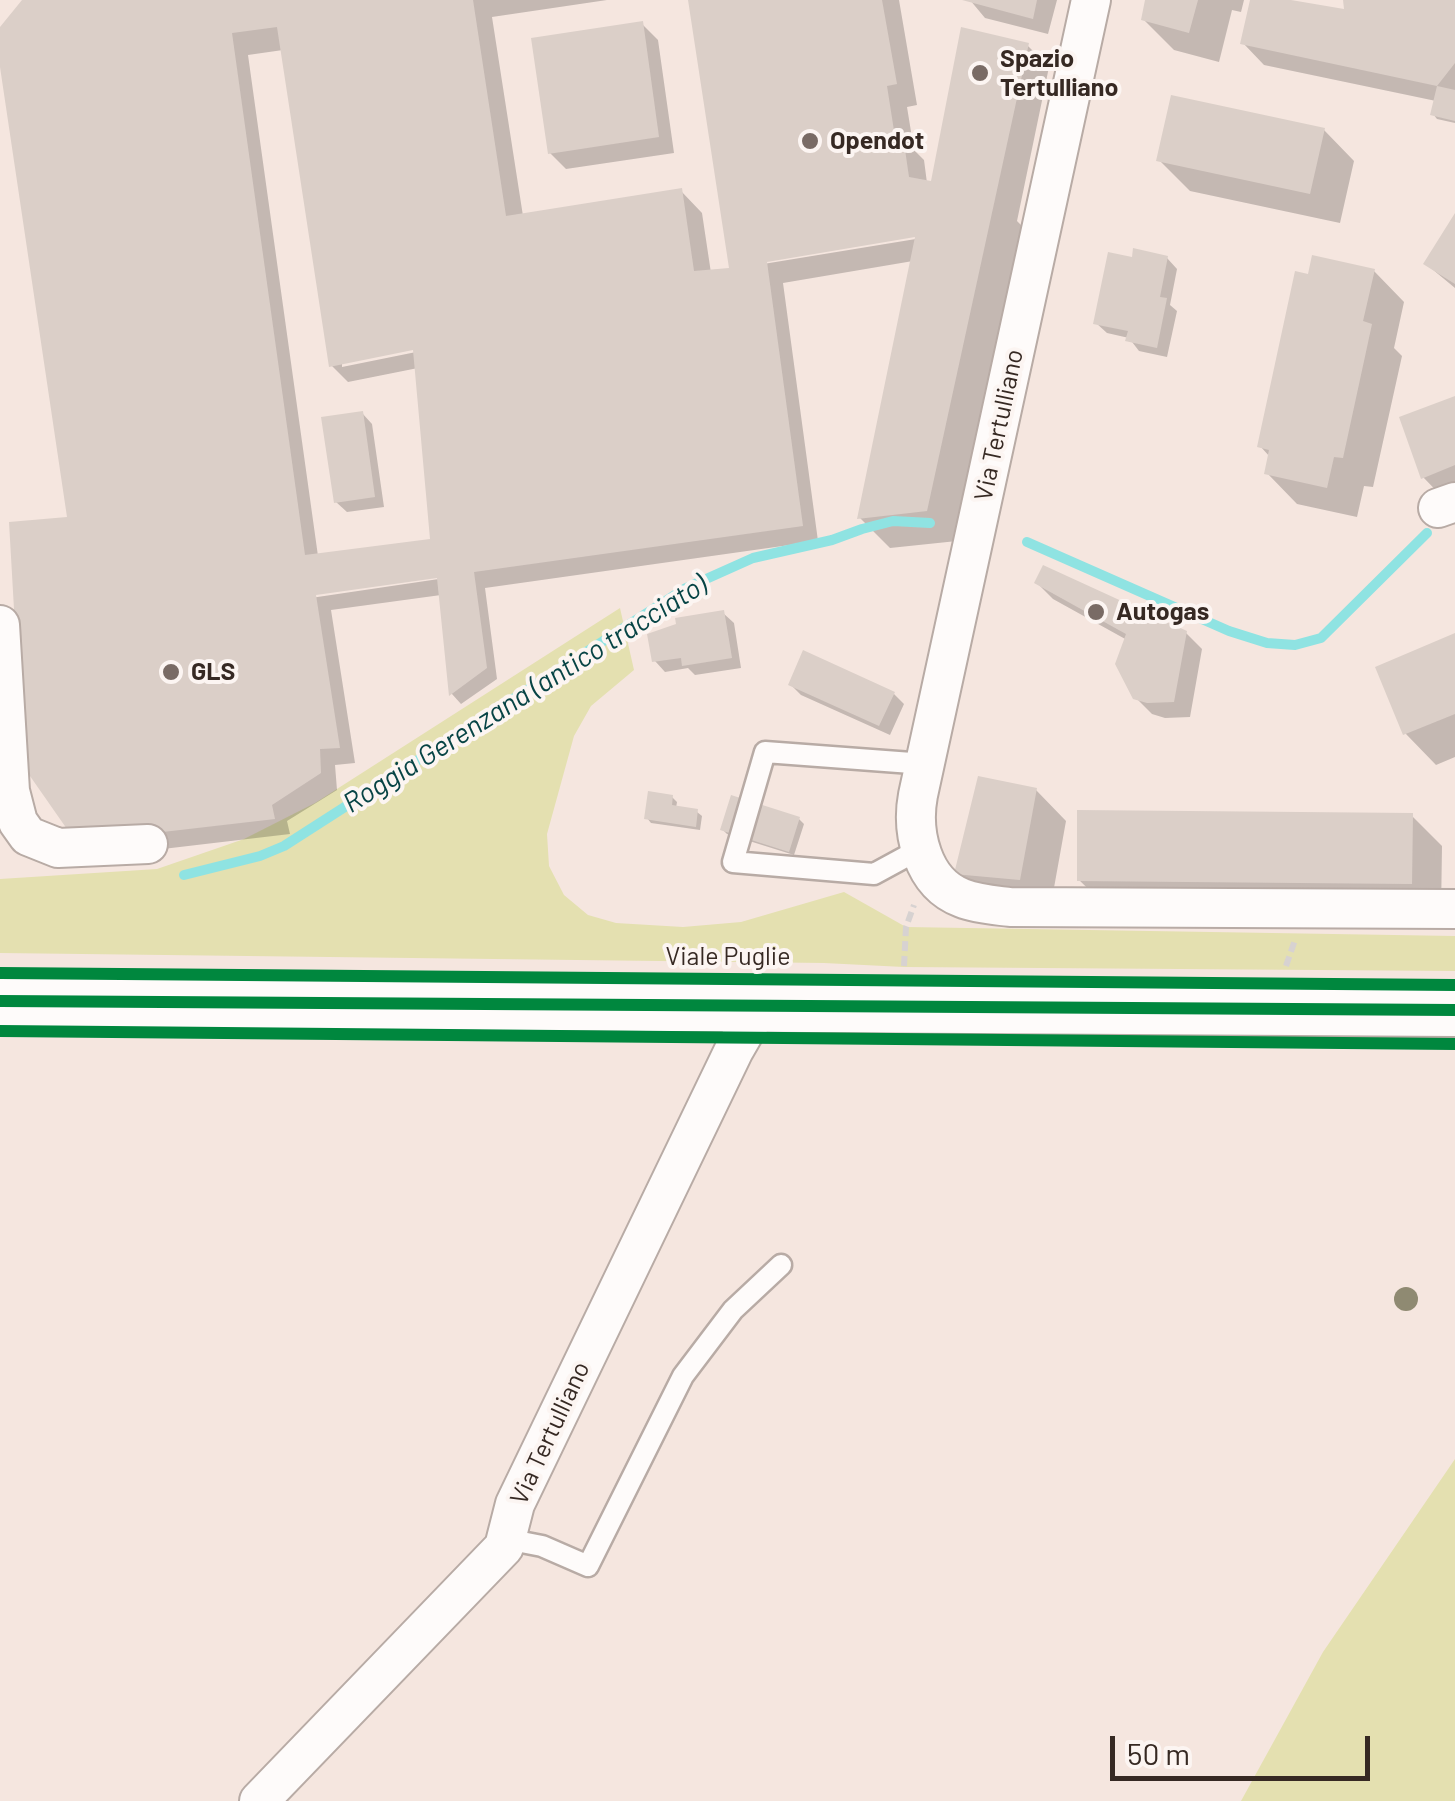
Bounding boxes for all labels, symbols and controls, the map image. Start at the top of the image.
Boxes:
place label: Spazio Tertulliano [1000,44,1118,103]
marker: Spazio Tertulliano [969,62,991,84]
place label: Opendot [830,126,924,156]
marker: Opendot [799,130,821,152]
street label: Via Tertulliano [968,346,1030,504]
water label: Roggia Gerenzana (antico tracciato) [337,568,713,820]
place label: Autogas [1116,597,1209,627]
marker: Autogas [1085,601,1107,623]
place label: GLS [191,657,235,687]
marker: GLS [160,661,182,683]
street label: Viale Puglie [666,942,790,972]
street label: Via Tertulliano [504,1357,596,1509]
scale bar [1115,1716,1375,1778]
text: 50 m [1127,1735,1190,1771]

